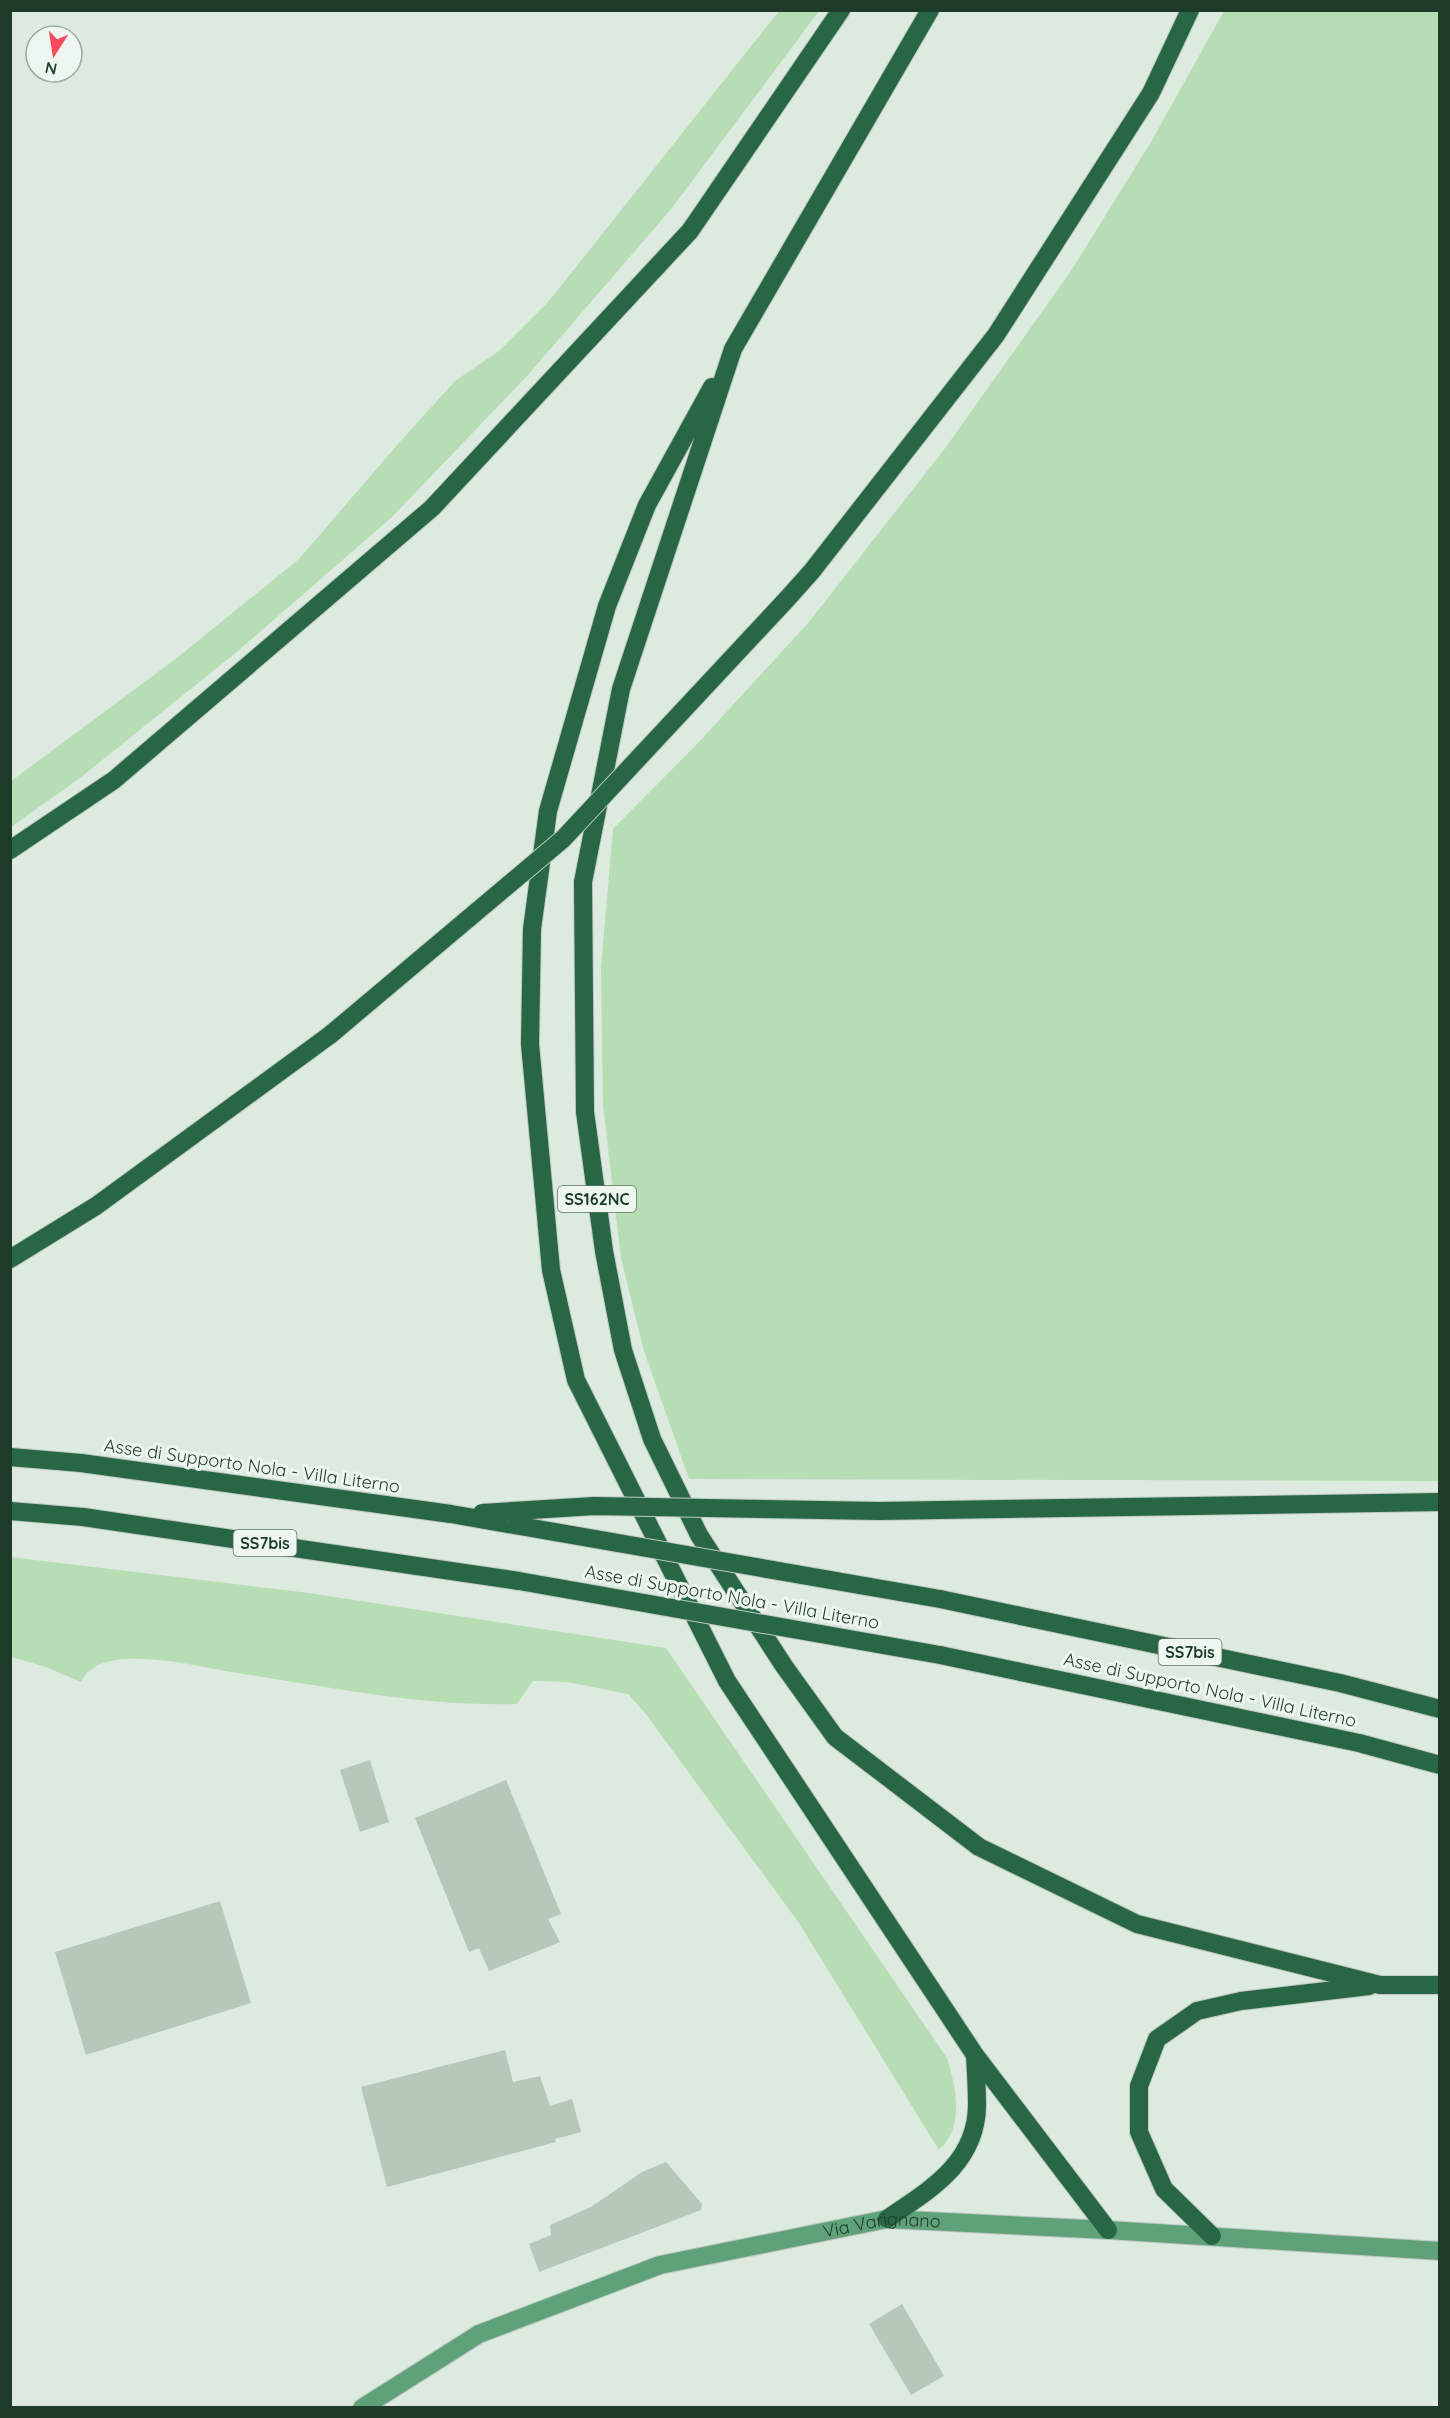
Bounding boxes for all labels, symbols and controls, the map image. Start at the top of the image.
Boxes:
north arrow [24,24,84,84]
text: N [43,58,59,80]
road number: SS162NC [558,1186,636,1212]
street label: Asse di Supporto Nola - Villa Literno [103,1433,402,1498]
road number: SS7bis [234,1530,296,1556]
street label: Asse di Supporto Nola - Villa Literno [583,1559,881,1634]
road number: SS7bis [1158,1639,1222,1665]
street label: Asse di Supporto Nola - Villa Literno [1062,1647,1359,1732]
street label: Via Varignano [821,2207,941,2243]

